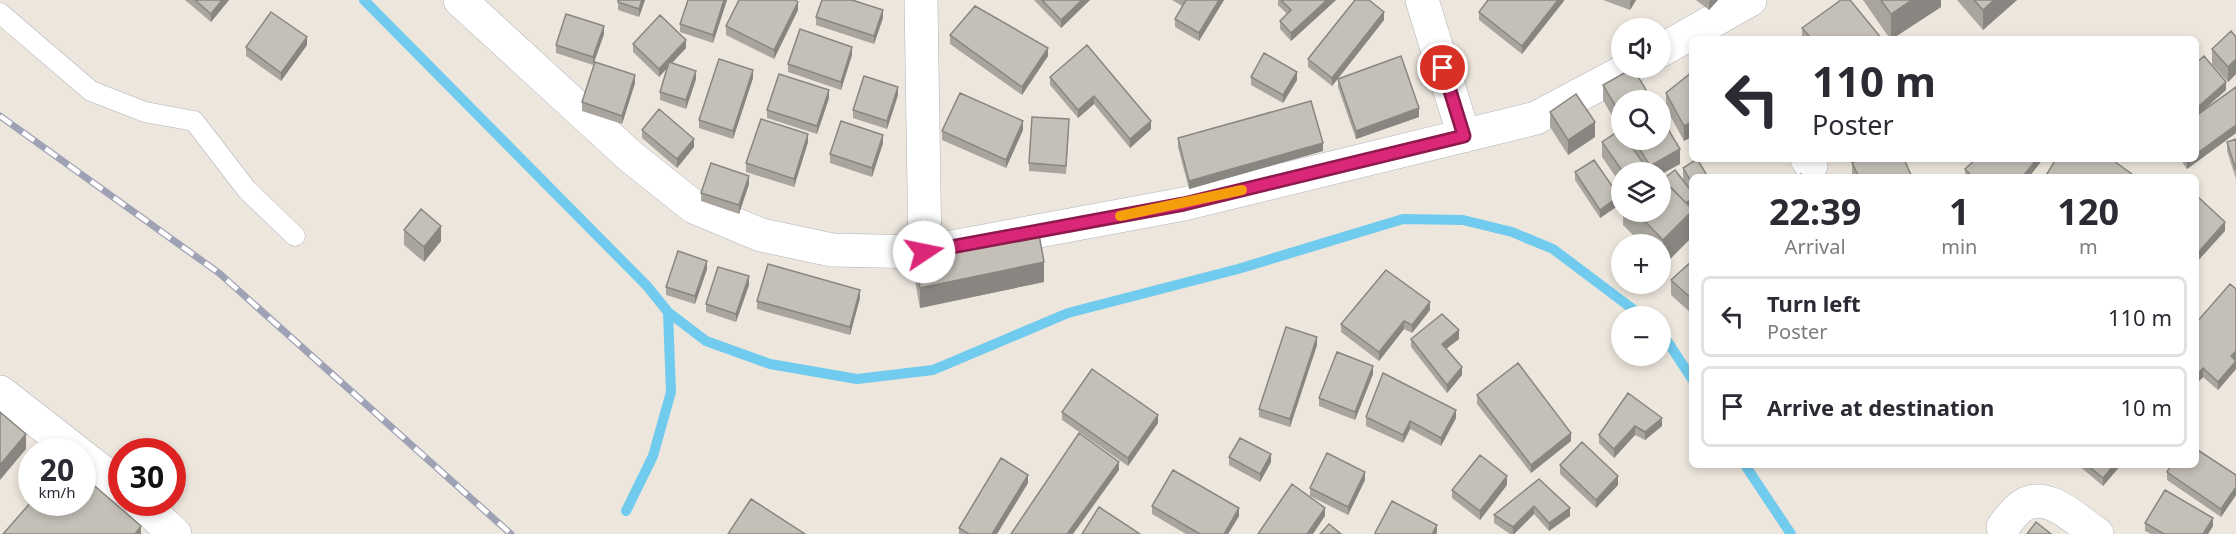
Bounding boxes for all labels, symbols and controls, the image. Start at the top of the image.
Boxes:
map controls [1611,18,1671,366]
button: sound [1611,18,1671,78]
pin [1417,42,1468,93]
icon: arrive [1426,51,1459,84]
text: 110 m [1812,52,1936,109]
icon: left [1713,60,1791,138]
button: search [1611,90,1671,150]
text: Poster [1812,106,1894,143]
button: layers [1611,162,1671,222]
text: 22:39 [1769,187,1861,236]
text: 1 [1949,187,1970,236]
text: 120 [2057,187,2119,236]
position arrow [892,220,956,284]
text: Arrival [1785,233,1846,260]
text: min [1941,233,1977,260]
text: m [2079,233,2098,260]
button: + [1611,234,1671,294]
text: Turn left [1767,288,1861,318]
icon: left [1716,300,1749,333]
text: 110 m [2108,302,2172,332]
button: − [1611,306,1671,366]
text: Poster [1767,318,1828,345]
icon: arrive [1716,390,1749,423]
text: Arrive at destination [1767,392,1994,422]
text: 10 m [2121,392,2172,422]
speed limit sign: 30 [108,438,186,516]
text: 20 [40,449,74,490]
text: km/h [39,482,75,502]

